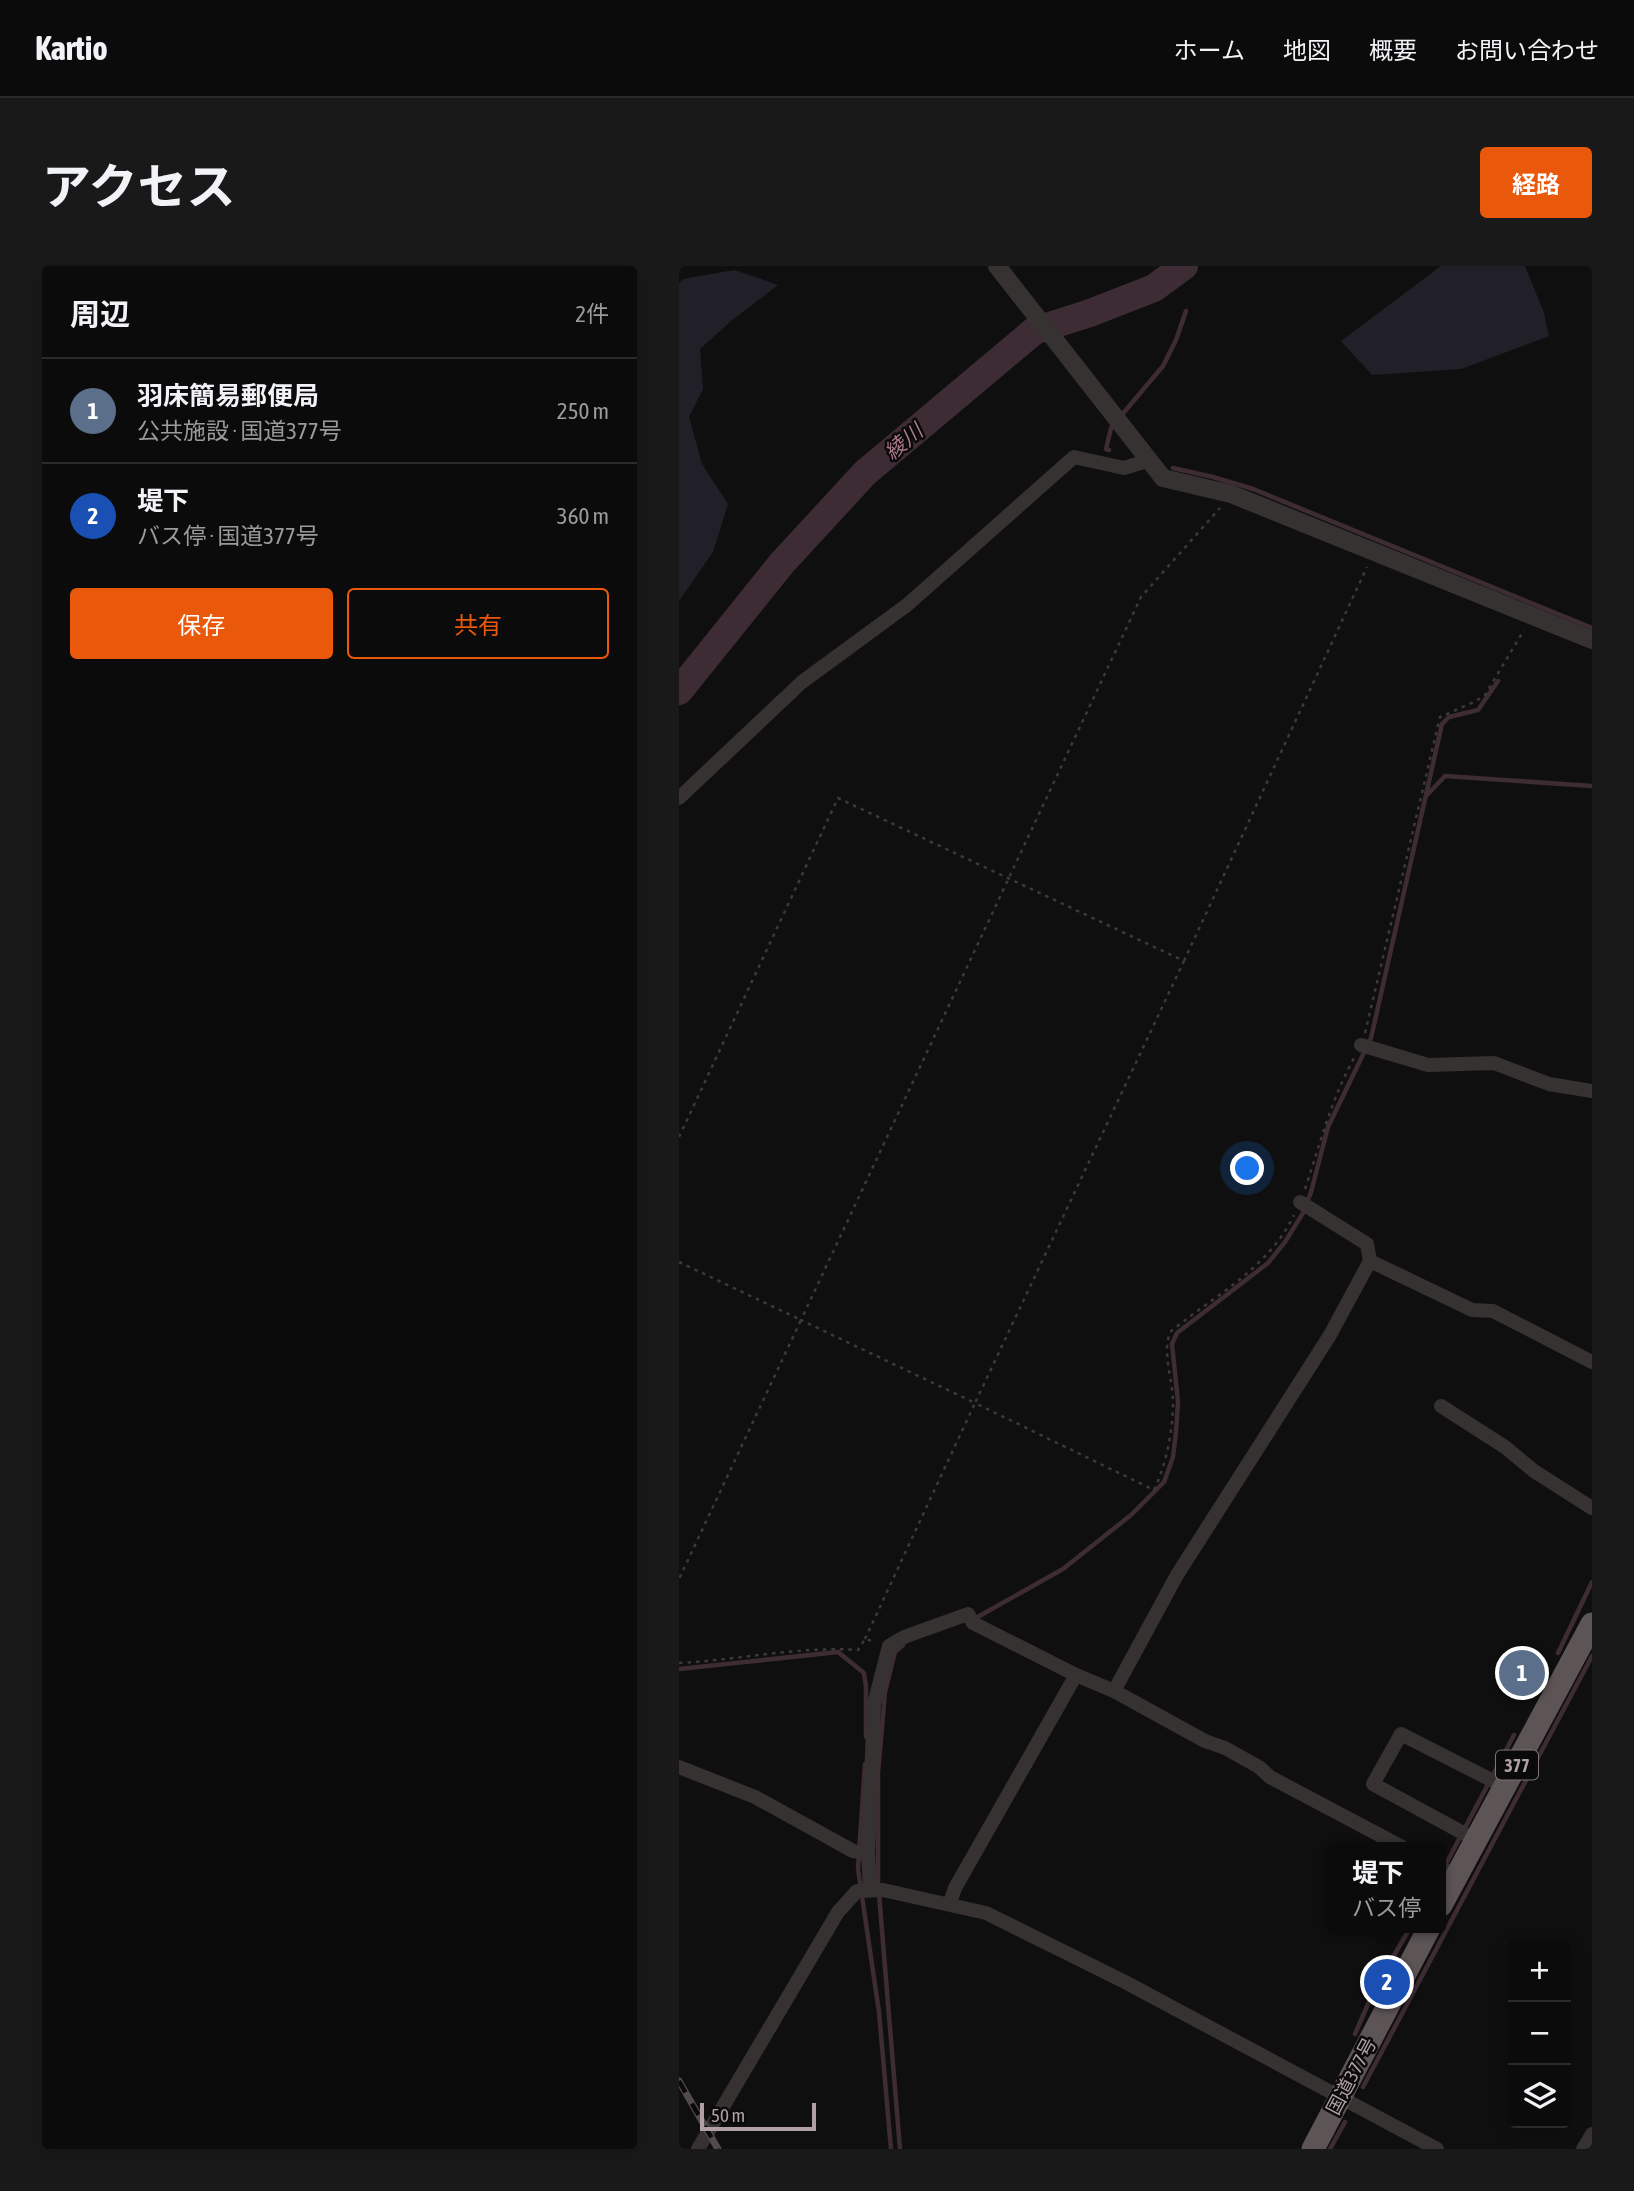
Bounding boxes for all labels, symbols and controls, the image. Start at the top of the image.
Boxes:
text: Kartio [35,29,108,67]
text: ホーム [1174,37,1245,64]
text: 地図 [1283,37,1331,64]
text: 概要 [1369,37,1417,64]
text: お問い合わせ [1455,37,1599,64]
button: 経路 [1480,147,1592,218]
text: アクセス [42,158,236,214]
text: 周辺 [70,297,130,331]
text: 2件 [575,301,609,327]
text: 羽床簡易郵便局 [137,381,319,411]
text: 1 [88,398,98,424]
text: 250 m [557,398,609,424]
water label: 綾川 [879,417,928,464]
text: 公共施設 · 国道377号 [137,418,342,444]
text: 堤下 [137,486,189,516]
text: 2 [88,503,98,529]
text: 360 m [557,503,609,529]
text: バス停 · 国道377号 [137,523,319,549]
button: 保存 [70,588,333,659]
button: 共有 [347,588,609,659]
your location [1230,1151,1264,1185]
pin: 1 [1499,1647,1545,1699]
road number: 377 [1496,1750,1538,1780]
popup [1327,1842,1446,1933]
text: 堤下 [1352,1858,1404,1888]
text: バス停 [1352,1895,1421,1921]
map controls [1508,1939,1571,2128]
button: + [1508,1939,1571,2002]
pin: 2 [1364,1956,1410,2008]
button: − [1508,2002,1571,2065]
street label: 国道377号 [1322,2034,1380,2118]
button: layers [1508,2065,1571,2128]
scale bar [700,2100,815,2132]
text: 50 m [711,2104,745,2126]

